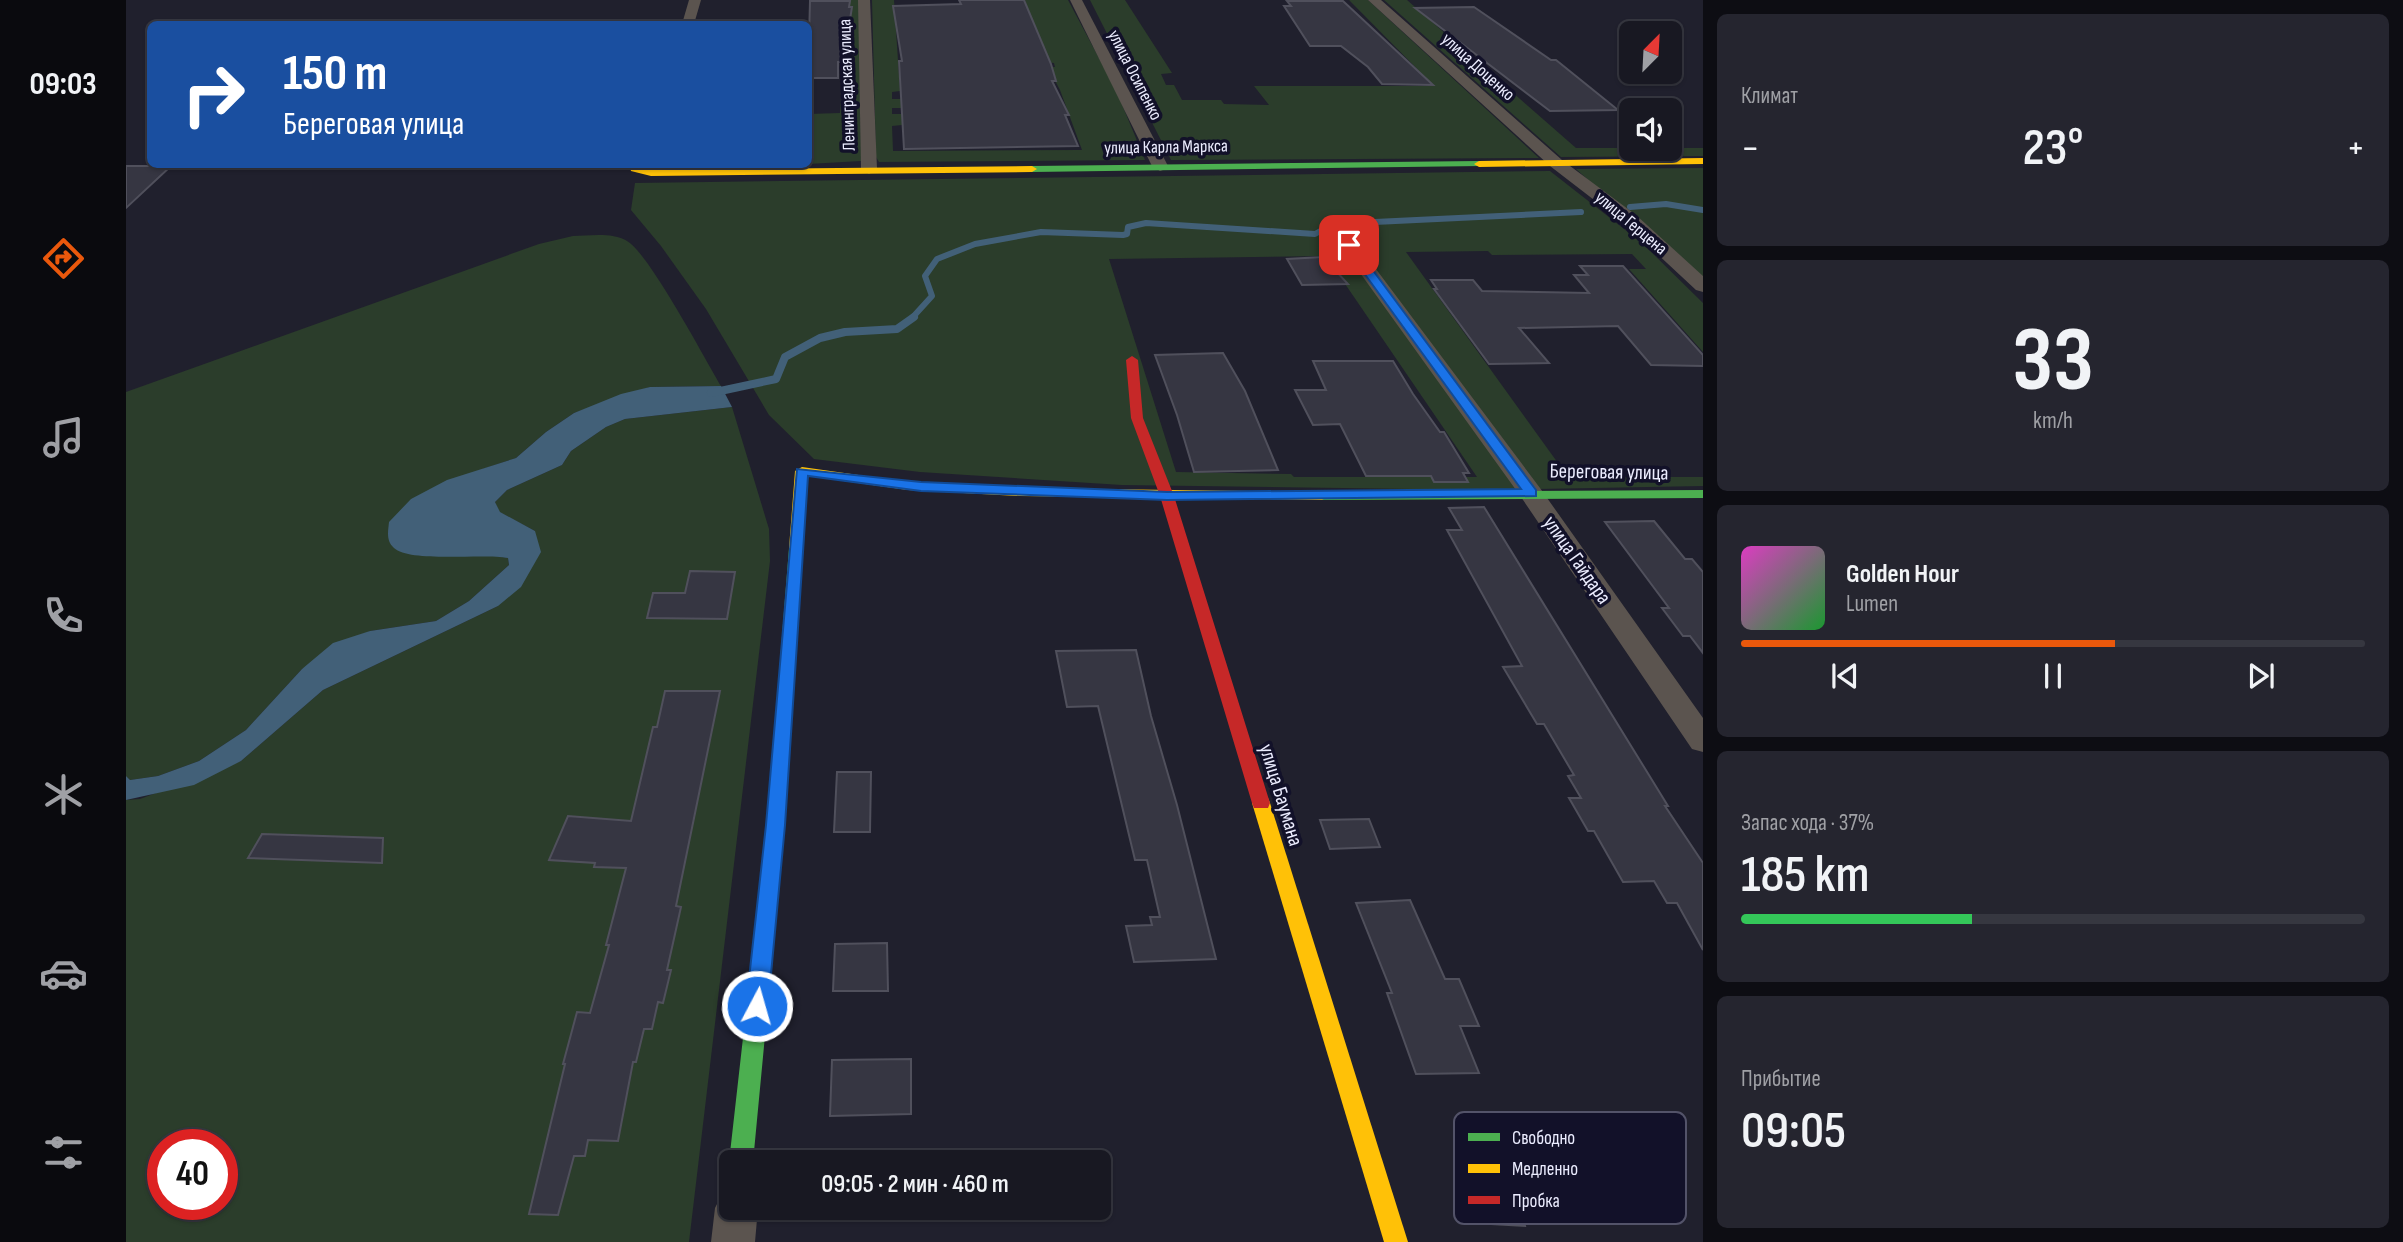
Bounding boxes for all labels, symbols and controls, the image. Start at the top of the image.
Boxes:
street label: Ленинградская улица [834,19,860,151]
north arrow [1619,21,1682,84]
map controls [1619,21,1682,161]
street label: улица Осипенко [1103,26,1167,124]
street label: улица Доценко [1437,29,1519,105]
text: 150 m [283,45,387,104]
icon: right [168,49,259,140]
text: 09:03 [29,65,97,104]
text: Климат [1741,82,1798,110]
button: sound [1619,98,1682,161]
text: Береговая улица [283,105,464,144]
text: 23° [2023,117,2083,180]
text: − [1741,126,1760,171]
text: + [2346,126,2365,171]
street label: улица Карла Маркса [1104,135,1228,159]
street label: улица Герцена [1591,187,1671,259]
pin [1319,215,1379,275]
icon: arrive [1330,226,1368,264]
icon: directions [39,234,88,283]
text: 33 [2012,307,2094,416]
text: km/h [2033,407,2073,435]
icon: music [39,413,88,462]
street label: Береговая улица [1549,458,1669,486]
street label: улица Гайдара [1538,511,1616,609]
text: Golden Hour [1846,559,1959,590]
text: Lumen [1846,590,1898,618]
icon: phone [39,591,88,640]
icon: previous [1826,657,1864,695]
icon: pause [2034,657,2072,695]
icon: next [2242,657,2280,695]
street label: улица Баумана [1254,741,1308,849]
icon: climate [39,770,88,819]
text: Запас хода · 37% [1741,809,1874,837]
text: 185 km [1741,844,1870,907]
icon: car [39,949,88,998]
position arrow [720,969,794,1043]
text: Прибытие [1741,1065,1821,1093]
text: 09:05 [1741,1100,1846,1163]
legend [1454,1112,1686,1224]
text: Свободно [1512,1127,1575,1150]
icon: filters [39,1128,88,1177]
speed limit sign: 40 [147,1129,238,1220]
text: Медленно [1512,1158,1578,1181]
text: 09:05 · 2 мин · 460 m [821,1169,1009,1200]
text: Пробка [1512,1190,1560,1213]

